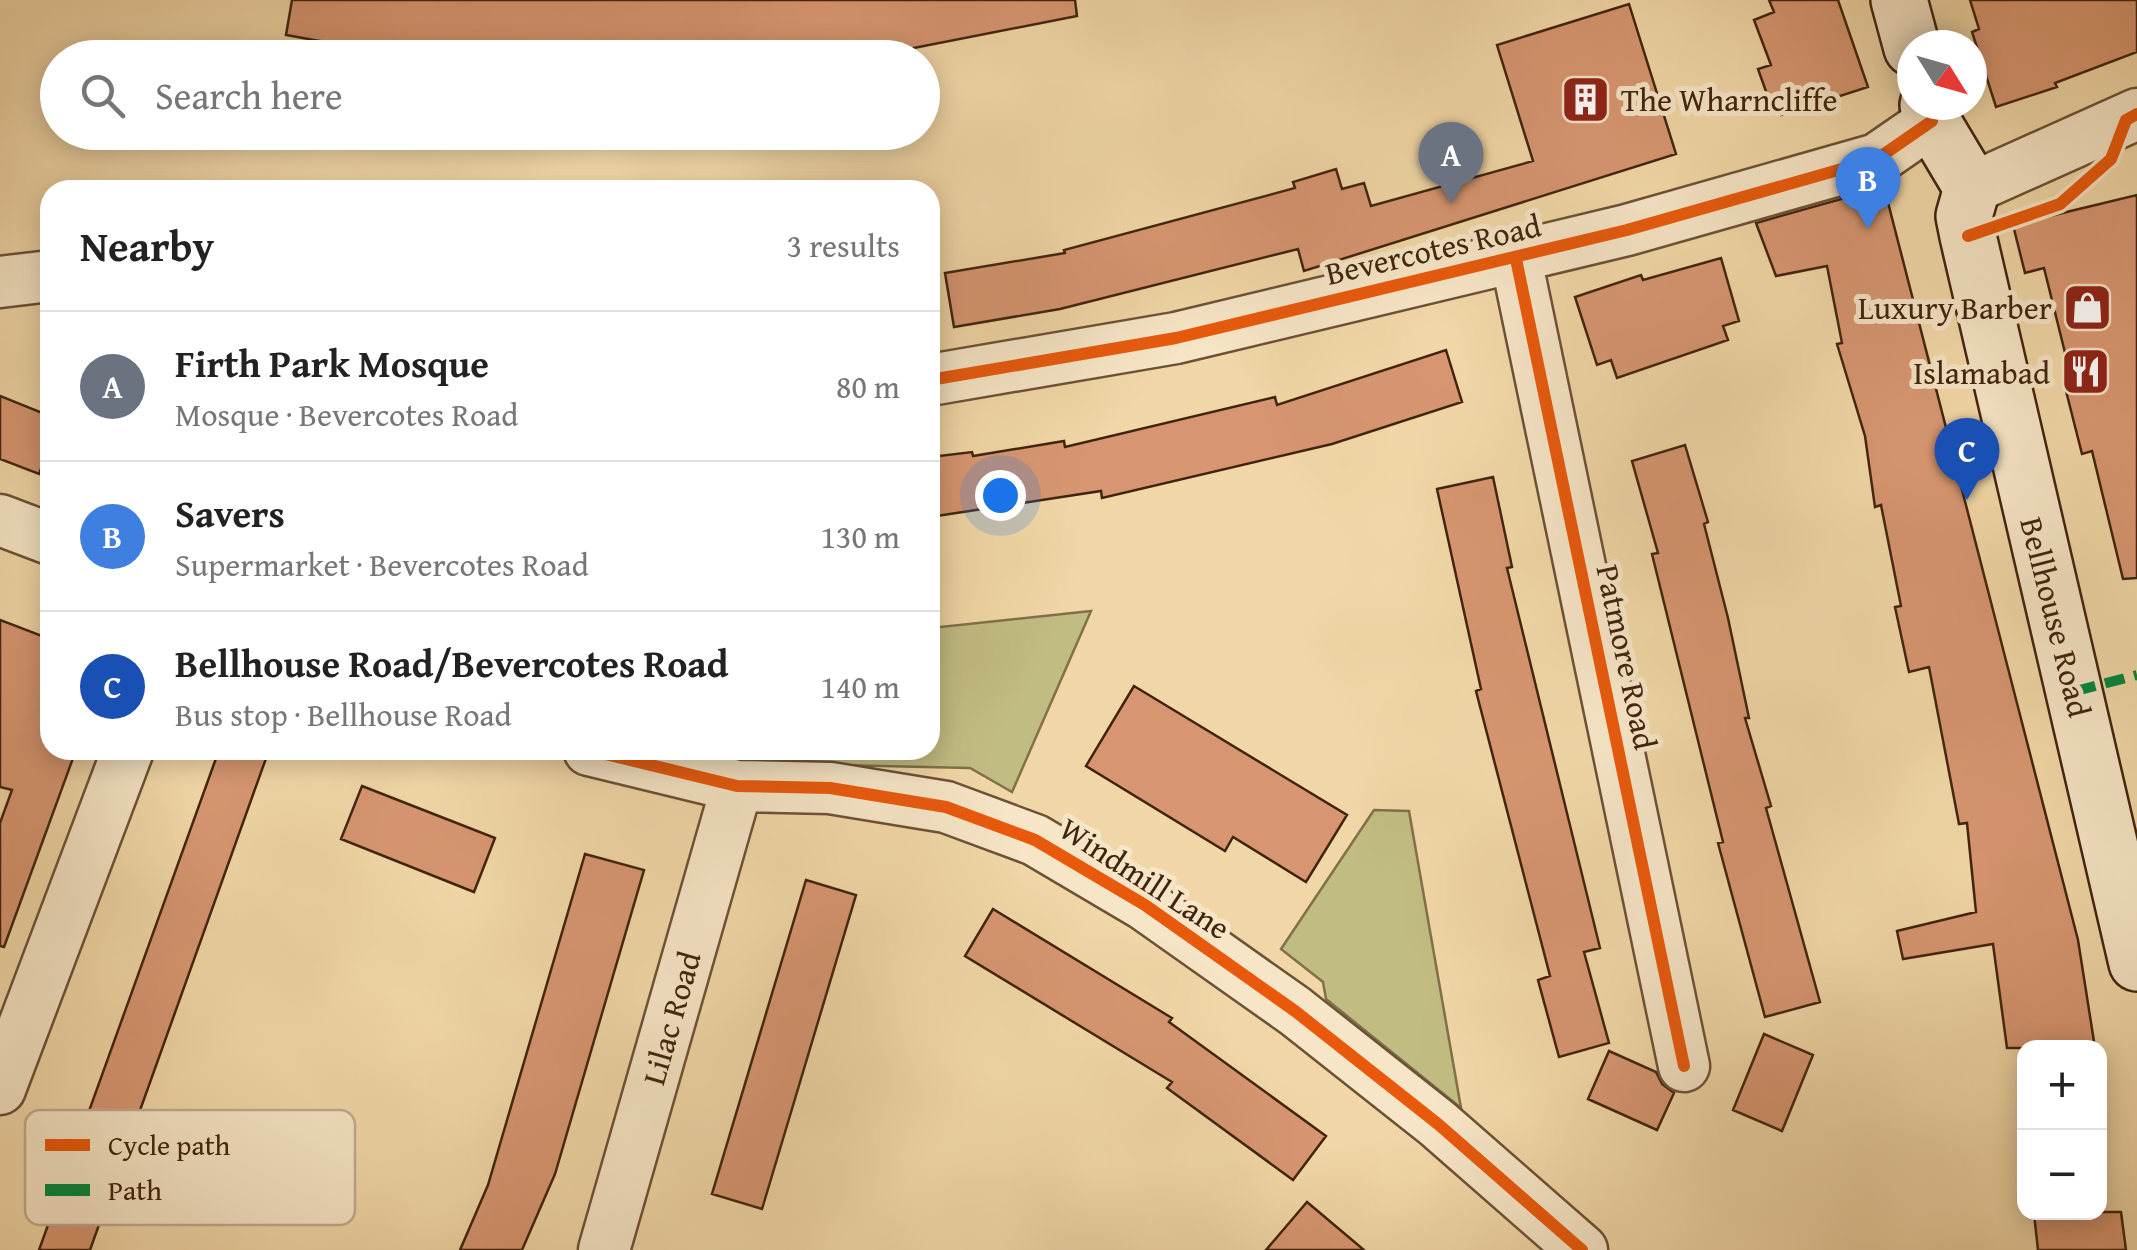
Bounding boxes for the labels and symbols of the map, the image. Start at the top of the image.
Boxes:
north arrow [1897,30,1987,120]
building icon: The Wharncliffe [1560,73,1612,125]
place label: The Wharncliffe [1621,76,1838,123]
pin: A [1418,121,1484,204]
pin: B [1836,146,1900,229]
street label: Bevercotes Road [1321,201,1545,297]
shop icon: Luxury Barber [2061,281,2113,333]
place label: Luxury Barber [1858,284,2052,331]
restaurant icon: Islamabad [2059,346,2111,398]
place label: Islamabad [1913,349,2050,396]
pin: C [1934,418,2000,500]
your location [975,470,1026,521]
street label: Bellhouse Road [2008,512,2104,722]
street label: Patmore Road [1584,560,1670,754]
street label: Windmill Lane [1050,805,1240,951]
street label: Lilac Road [630,946,712,1090]
legend [25,1110,355,1225]
text: Cycle path [108,1124,231,1165]
text: Path [108,1169,162,1210]

